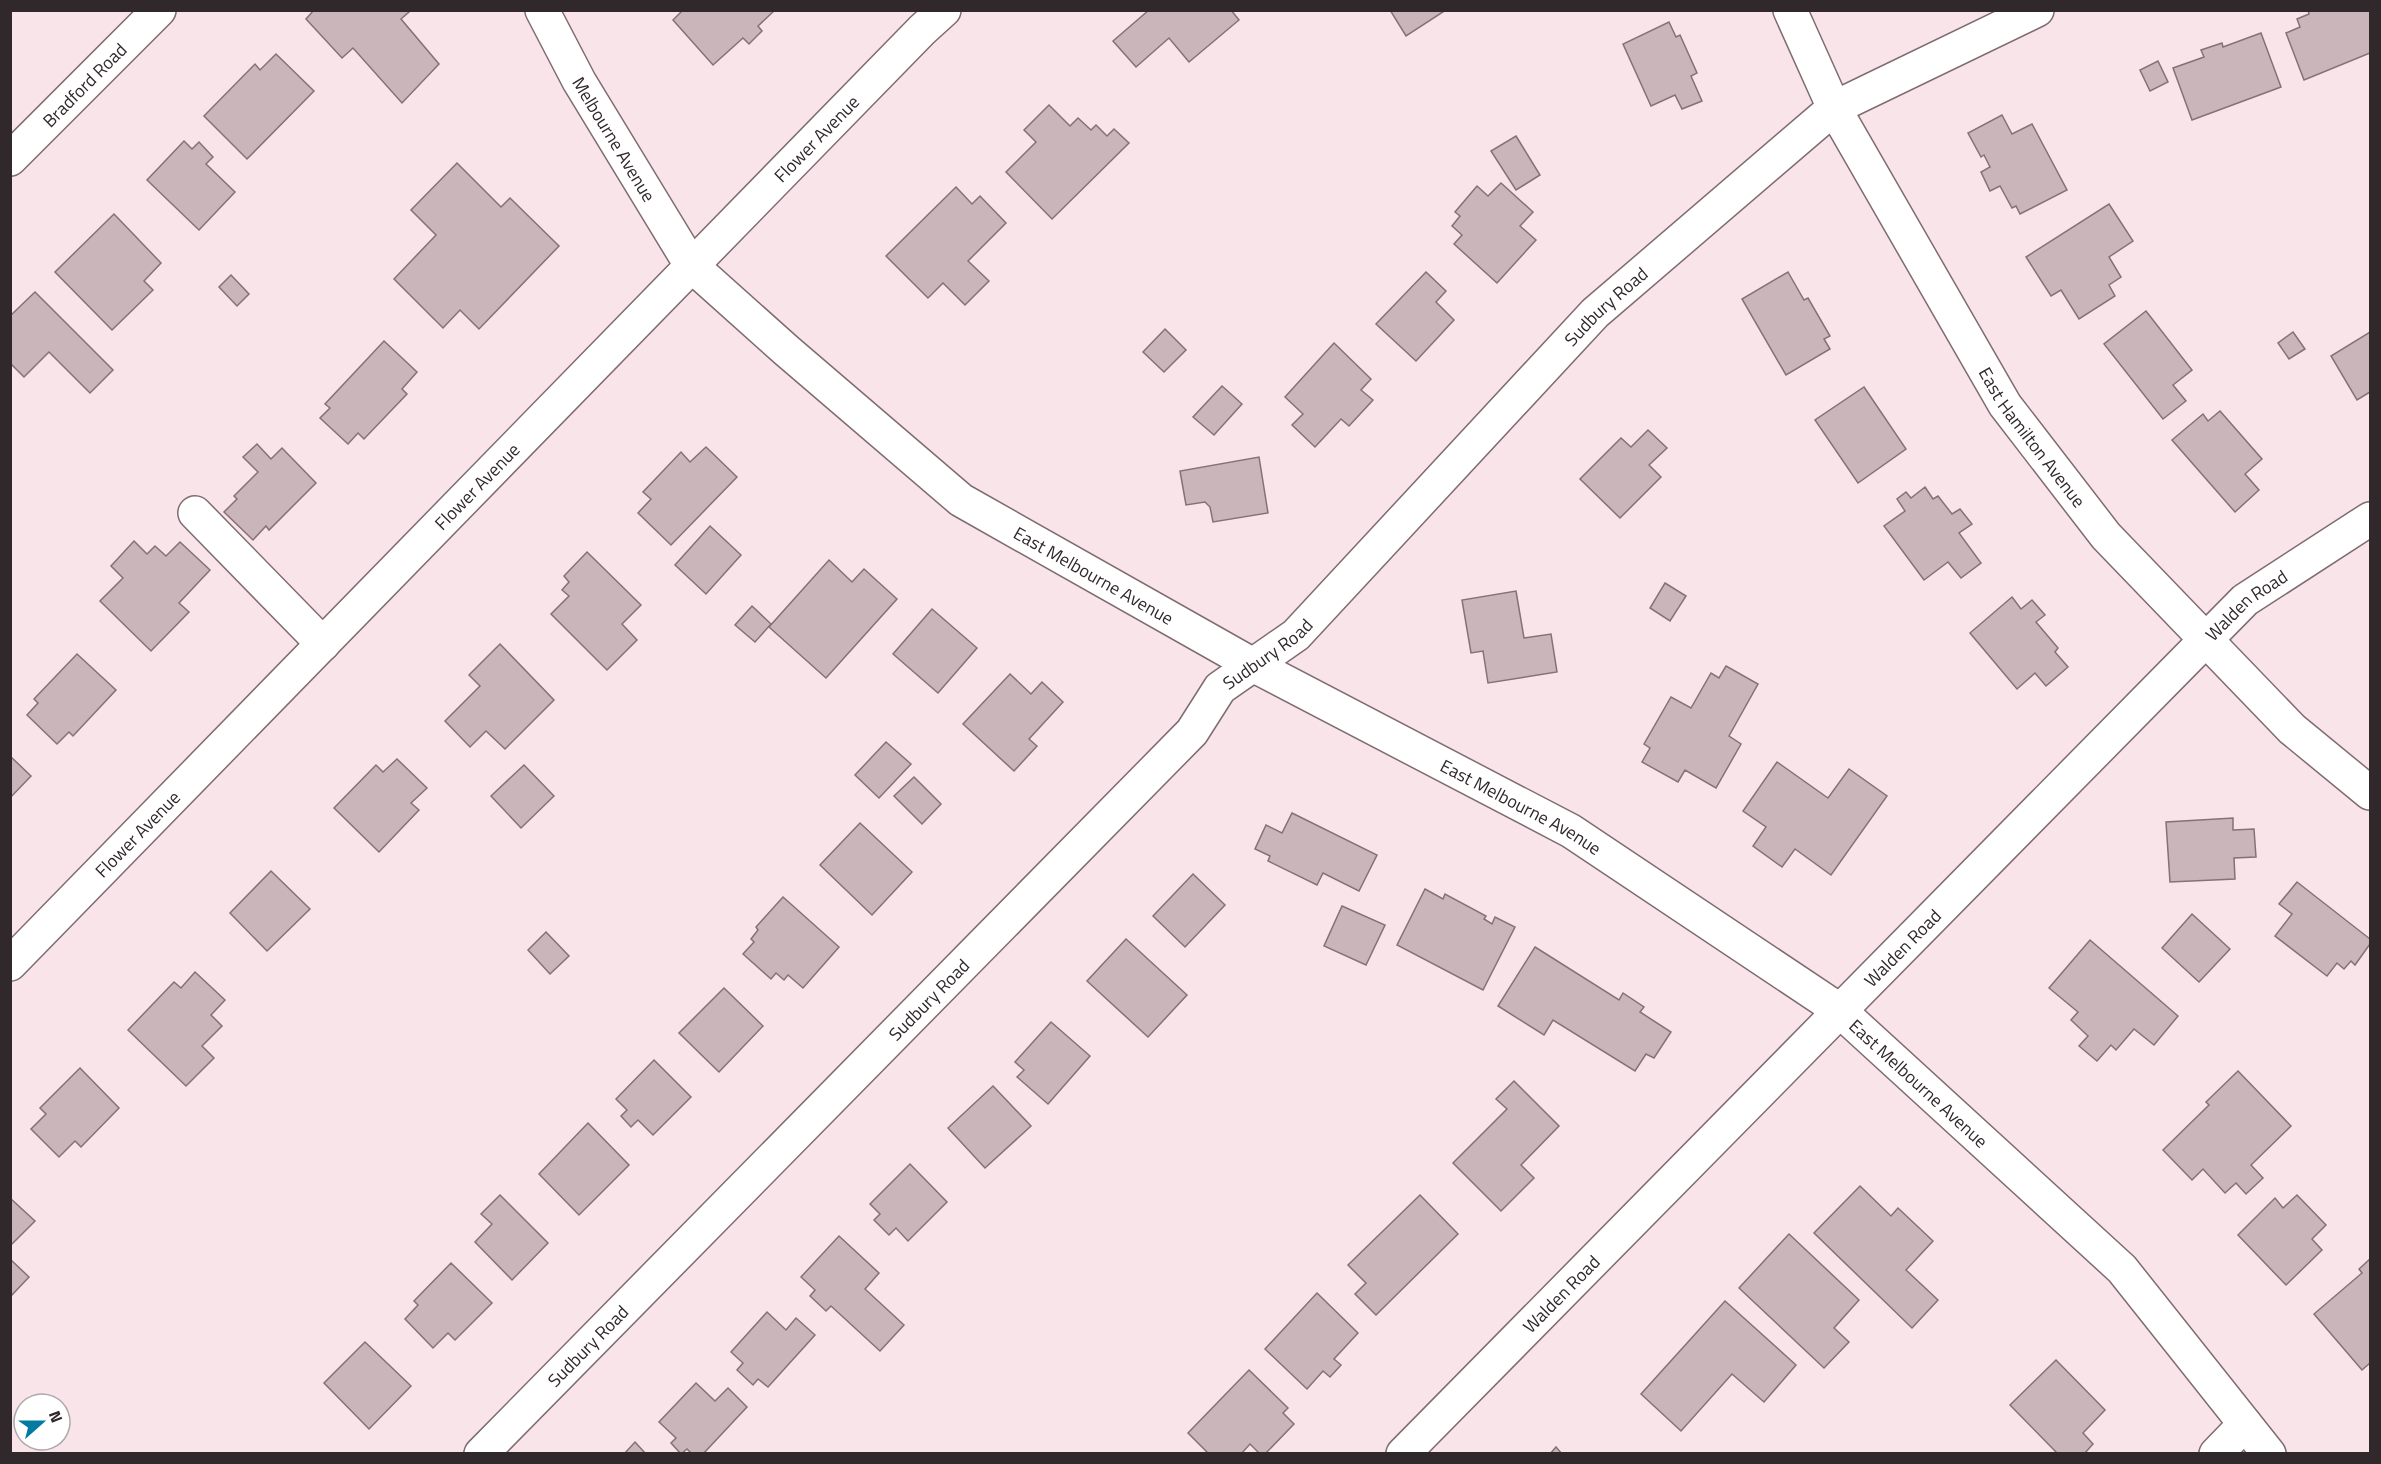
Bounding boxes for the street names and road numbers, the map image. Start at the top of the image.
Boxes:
street label: Bradford Road [36,36,133,133]
street label: Melbourne Avenue [566,71,663,207]
street label: Flower Avenue [767,89,865,188]
street label: Sudbury Road [1558,260,1653,352]
street label: East Hamilton Avenue [1972,362,2093,513]
street label: Flower Avenue [428,436,526,536]
street label: East Melbourne Avenue [1009,519,1179,631]
street label: Walden Road [2199,563,2292,647]
street label: Sudbury Road [1217,612,1319,696]
street label: East Melbourne Avenue [1436,752,1607,861]
street label: Flower Avenue [88,784,186,883]
street label: Walden Road [1857,903,1947,993]
street label: Sudbury Road [882,952,975,1047]
street label: East Melbourne Avenue [1843,1012,1994,1154]
street label: Walden Road [1516,1249,1606,1339]
street label: Sudbury Road [541,1299,634,1393]

